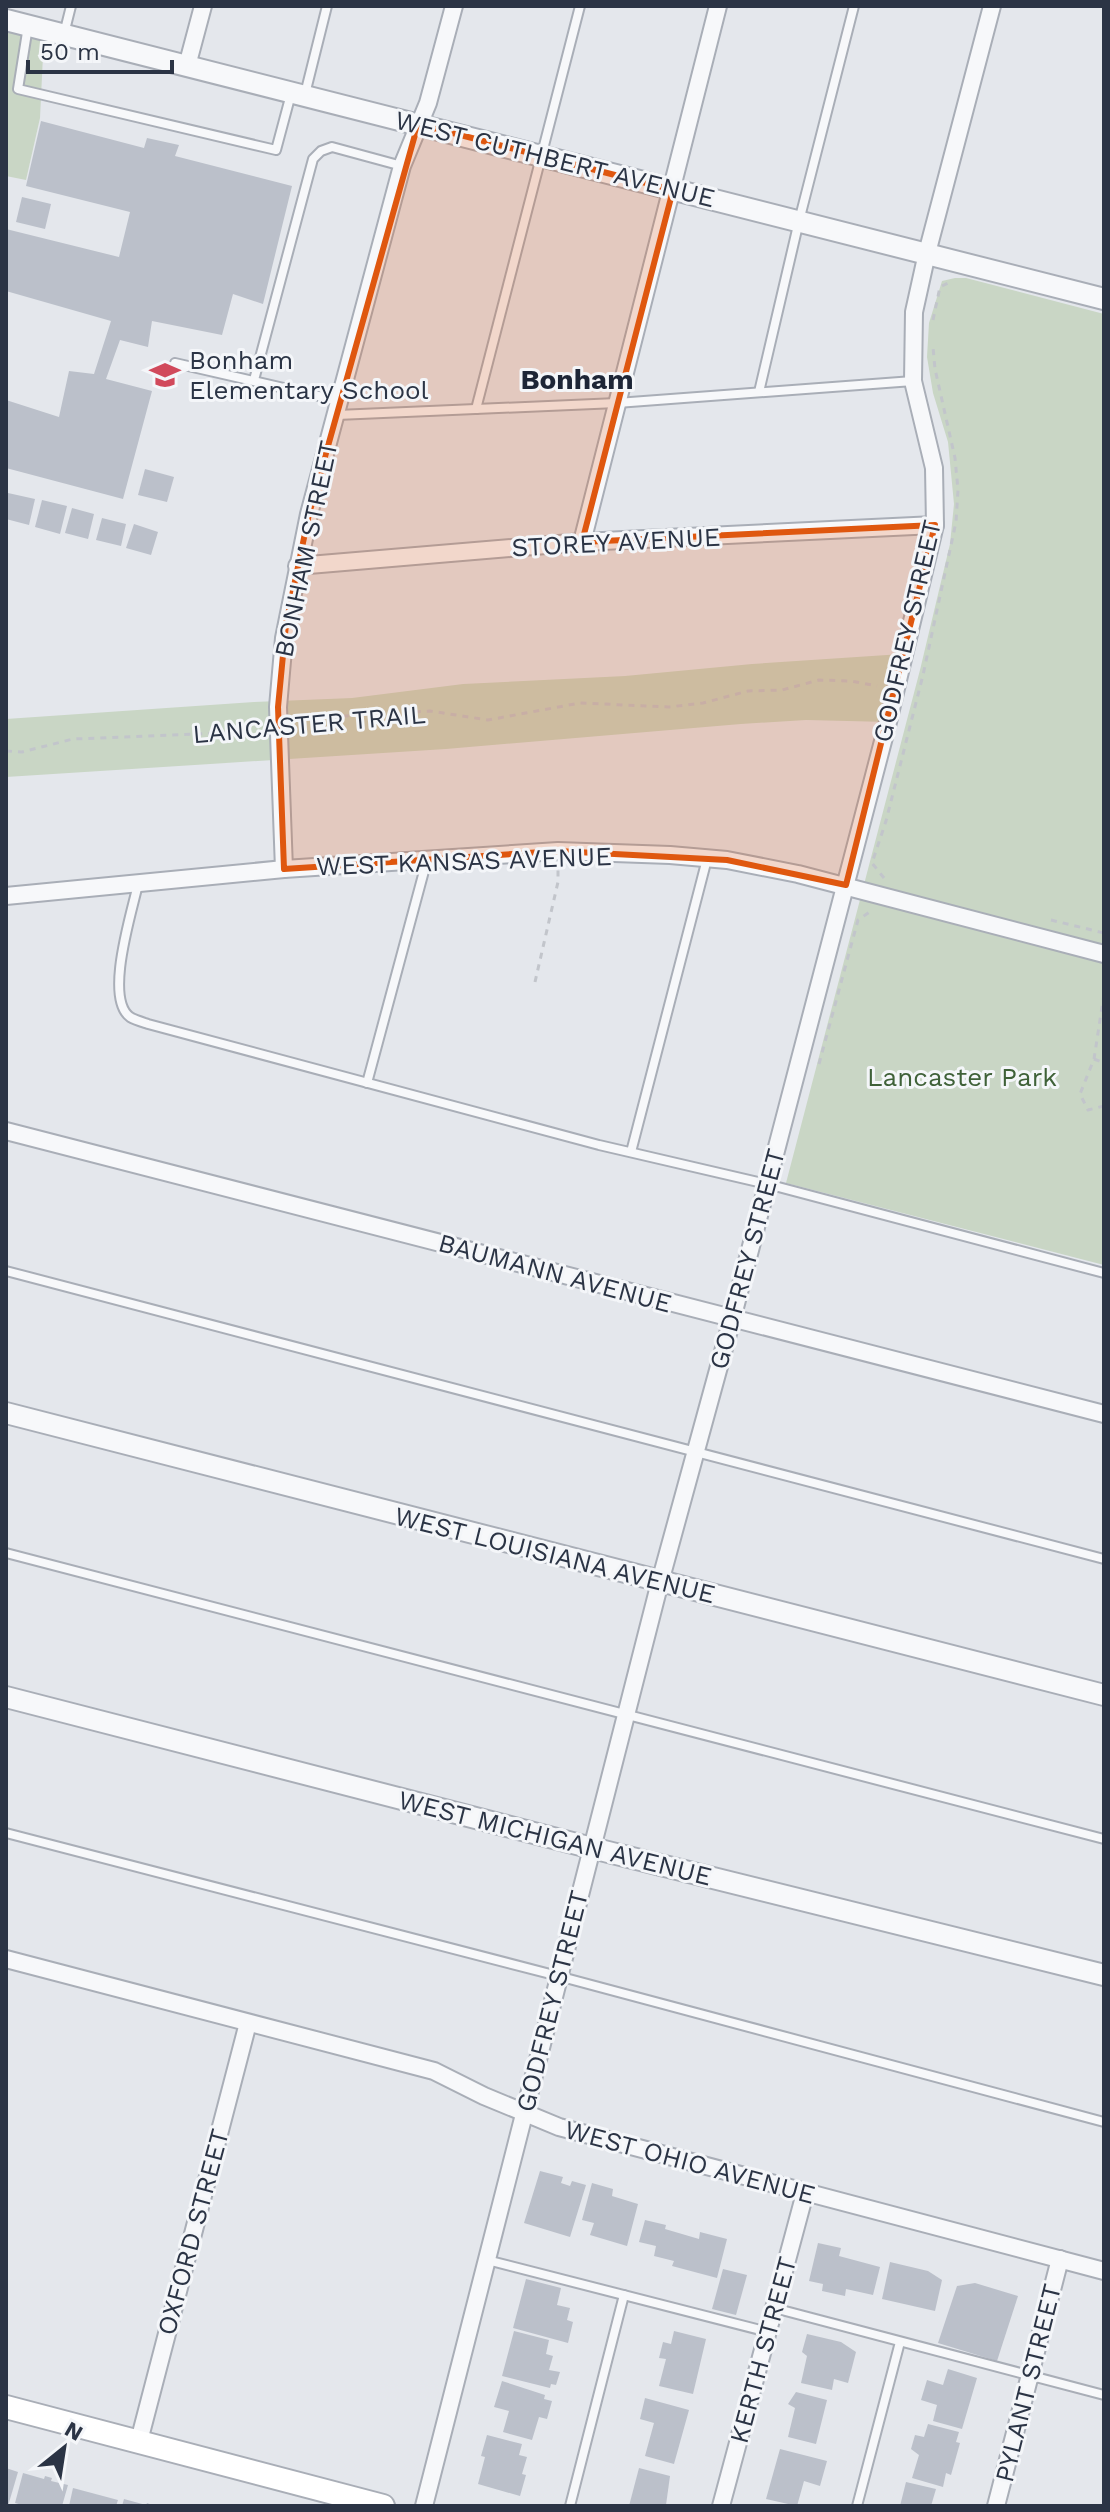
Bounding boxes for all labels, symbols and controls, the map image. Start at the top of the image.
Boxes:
scale bar [28,24,172,74]
text: 50 m [40,38,100,66]
street label: WEST CUTHBERT AVENUE [392,105,718,213]
place label: Bonham Elementary School [189,345,429,405]
school or university icon: Bonham Elementary School [148,358,182,392]
district label: Bonham [520,363,634,396]
street label: BONHAM STREET [268,438,344,660]
street label: GODFREY STREET [867,517,947,745]
street label: STOREY AVENUE [511,522,721,562]
street label: LANCASTER TRAIL [191,699,427,749]
street label: WEST KANSAS AVENUE [316,841,612,881]
park label: Lancaster Park [867,1062,1057,1092]
street label: GODFREY STREET [703,1145,791,1373]
street label: BAUMANN AVENUE [435,1227,675,1319]
street label: WEST LOUISIANA AVENUE [392,1501,718,1609]
street label: WEST MICHIGAN AVENUE [395,1785,715,1891]
street label: GODFREY STREET [510,1887,594,2115]
street label: WEST OHIO AVENUE [562,2114,818,2210]
street label: OXFORD STREET [151,2126,235,2338]
street label: KERTH STREET [724,2253,802,2447]
street label: PYLANT STREET [989,2281,1067,2485]
north arrow [24,2408,104,2488]
text: N [60,2416,87,2446]

